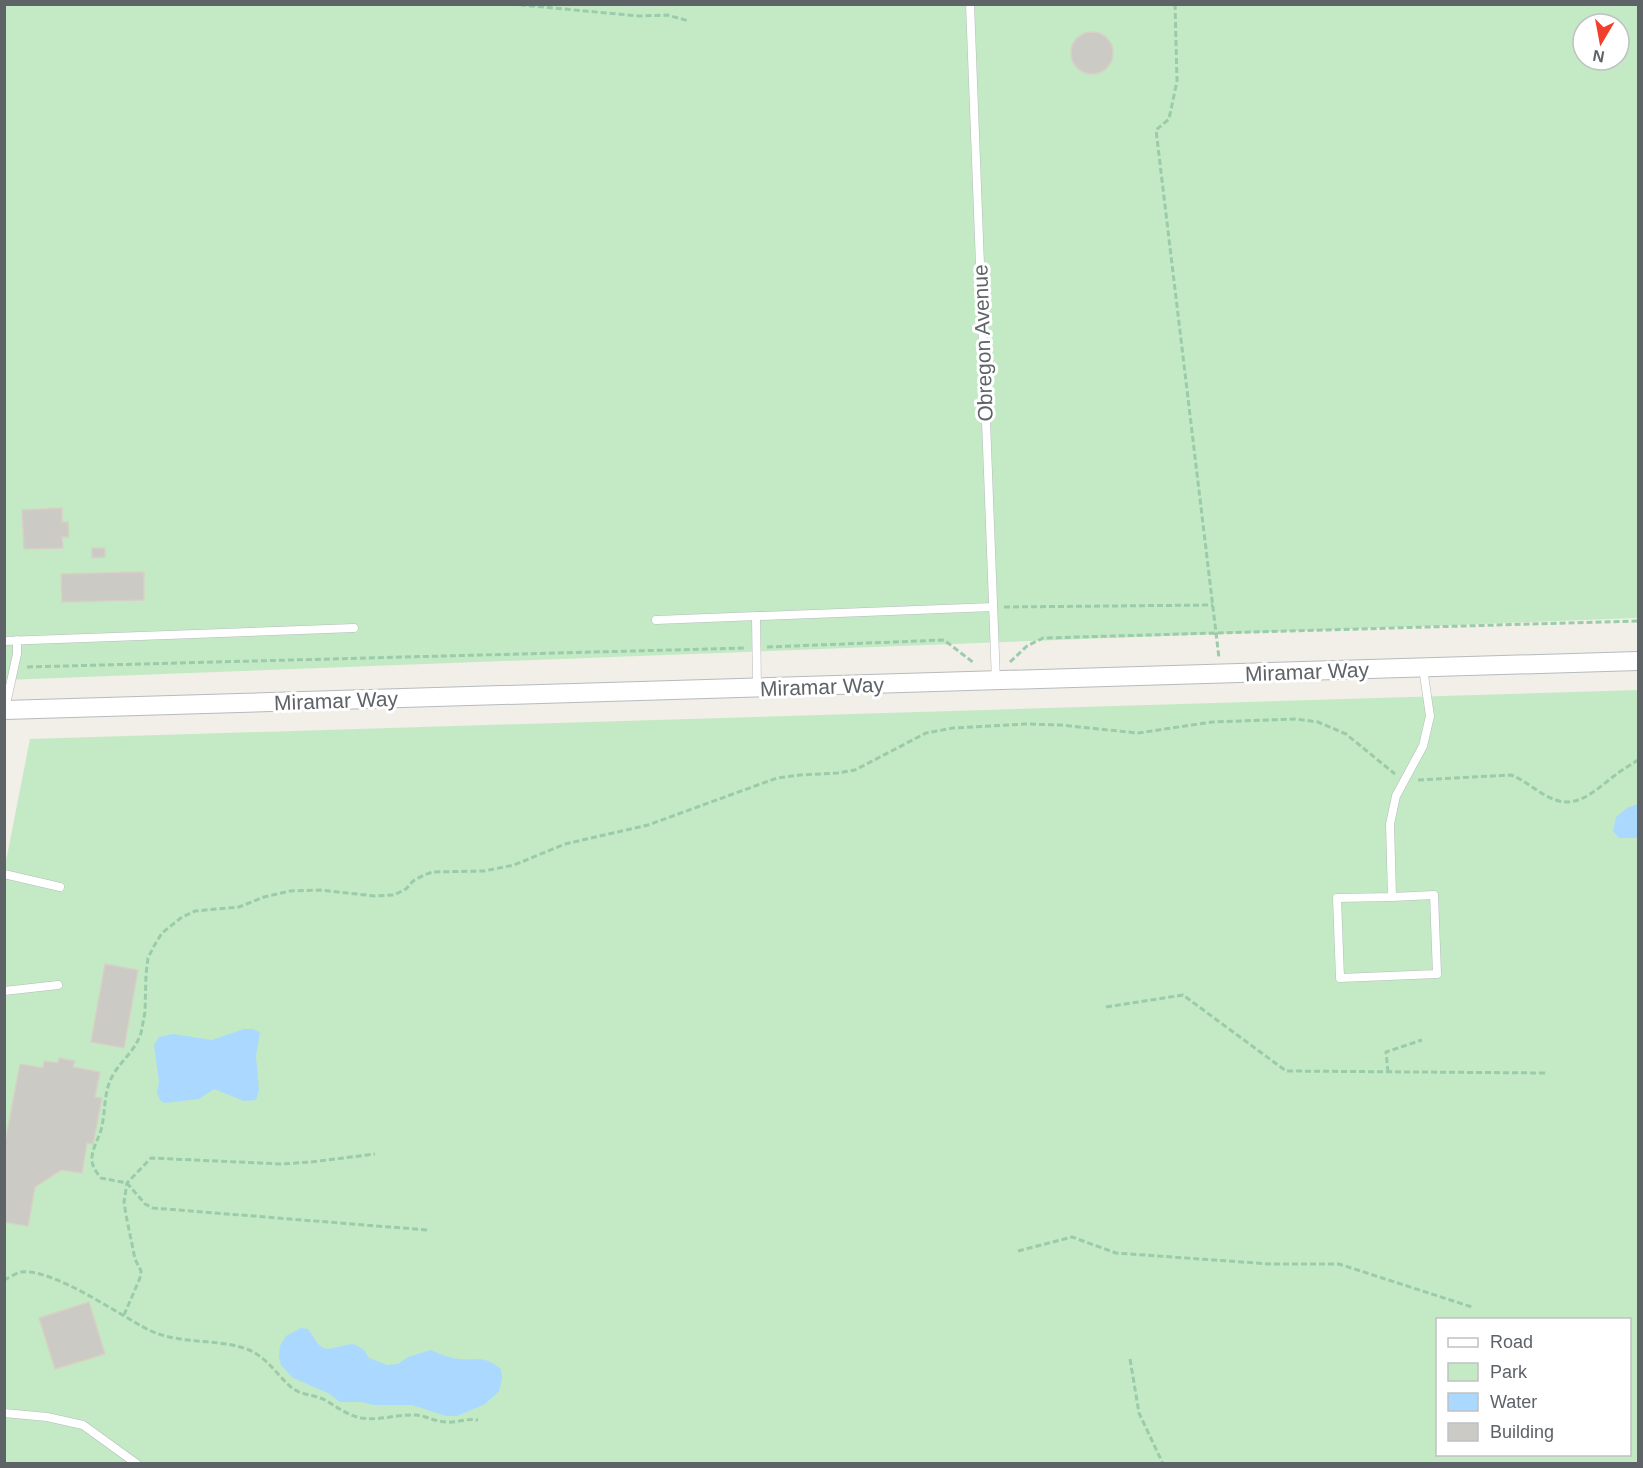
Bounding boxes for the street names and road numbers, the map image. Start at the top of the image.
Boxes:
street label: Obregon Avenue [968,264,997,422]
street label: Miramar Way [1245,658,1370,685]
street label: Miramar Way [760,673,885,700]
street label: Miramar Way [274,687,399,714]

